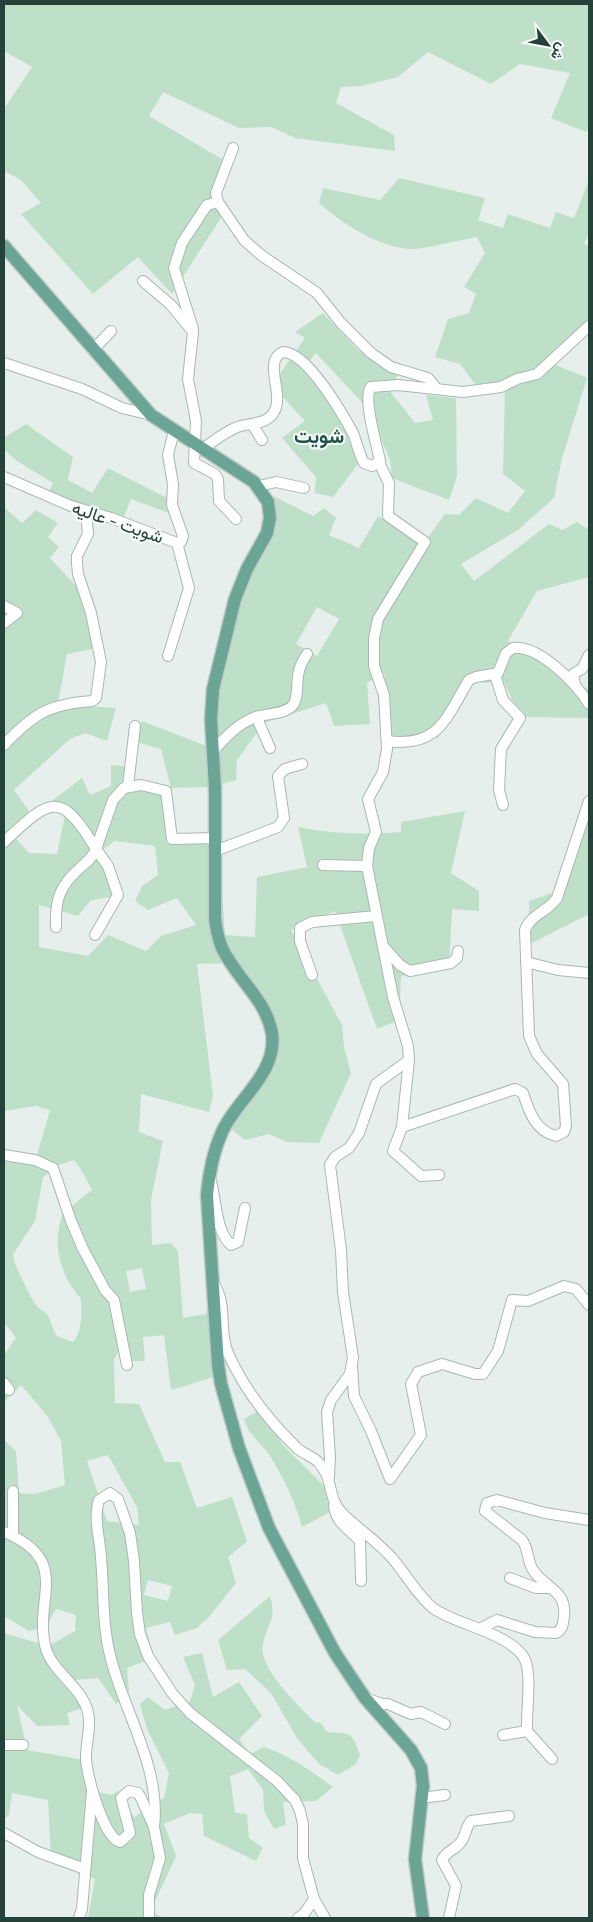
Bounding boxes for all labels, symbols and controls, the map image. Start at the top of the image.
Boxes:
north arrow [523,20,573,70]
text: ش [546,39,573,65]
district label: شويت [294,420,344,451]
street label: شويت - عاليه [68,494,168,550]

